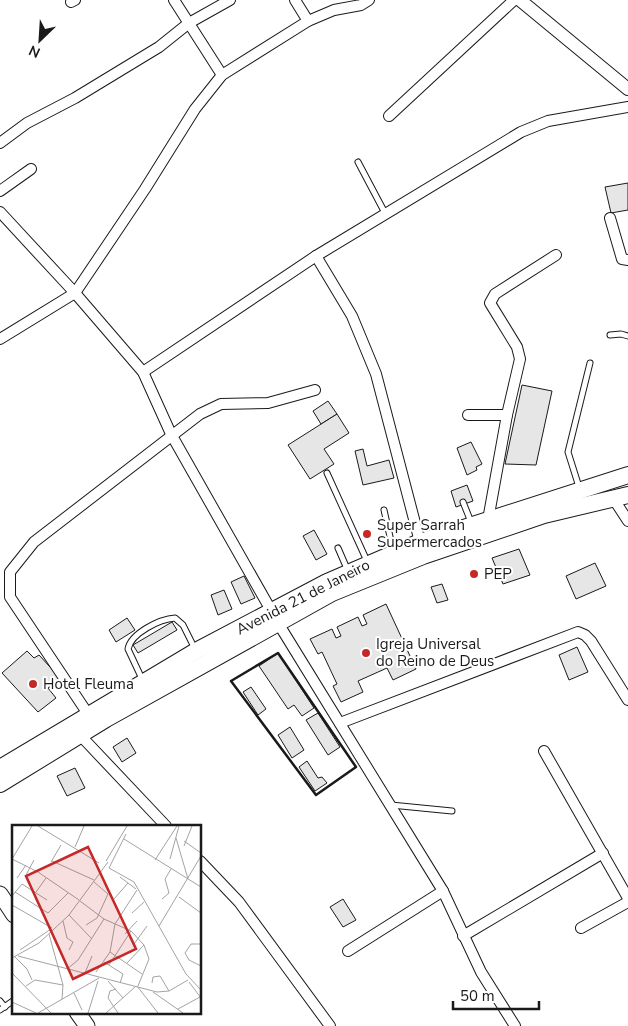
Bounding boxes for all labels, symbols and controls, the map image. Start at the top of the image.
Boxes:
north arrow [15,15,65,65]
text: N [26,41,43,62]
place label: Super Sarrah Supermercados [377,515,482,552]
marker: Super Sarrah Supermercados [361,528,373,540]
street label: Avenida 21 de Janeiro [233,555,373,639]
place label: PEP [484,564,512,584]
marker: PEP [468,568,480,580]
place label: Igreja Universal do Reino de Deus [376,634,494,671]
marker: Igreja Universal do Reino de Deus [360,647,372,659]
place label: Hotel Fleuma [43,674,134,694]
marker: Hotel Fleuma [27,678,39,690]
inset map [12,825,201,1014]
scale bar [453,978,539,1010]
text: 50 m [460,986,495,1006]

